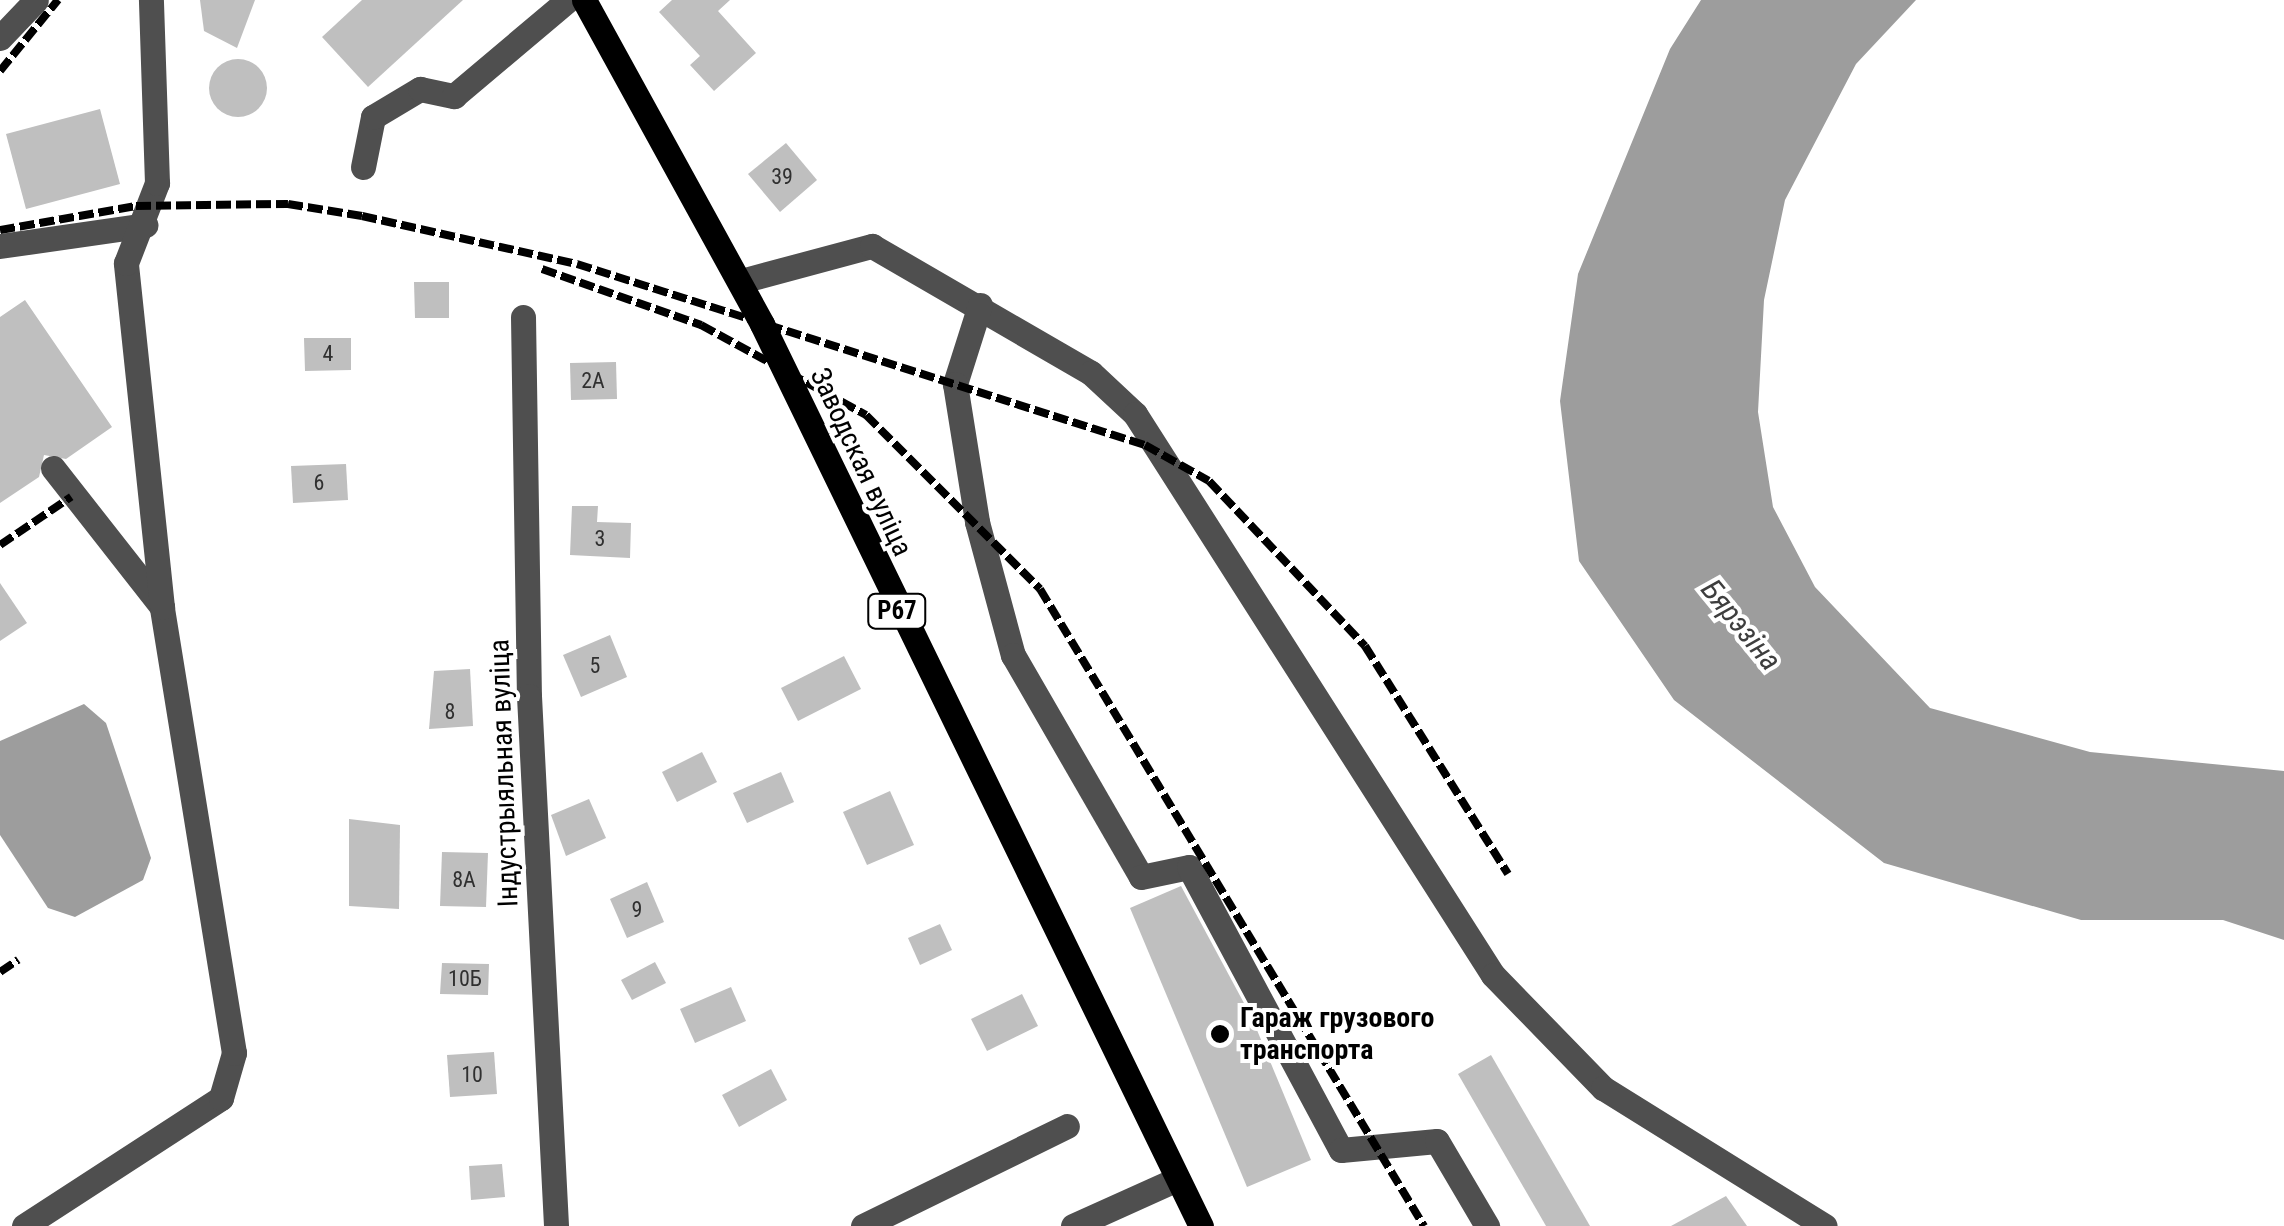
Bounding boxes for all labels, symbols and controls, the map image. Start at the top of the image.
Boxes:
house number: 39 [771,164,793,190]
house number: 4 [323,341,333,367]
street label: Заводская вуліца [803,363,919,561]
house number: 2А [581,368,605,394]
house number: 6 [314,470,324,496]
house number: 3 [595,526,605,552]
water label: Бярэзіна [1693,572,1789,678]
road number: Р67 [867,591,927,631]
street label: Індустрыяльная вуліца [483,638,525,908]
house number: 5 [590,653,600,679]
house number: 8 [445,699,455,725]
house number: 8А [452,867,476,893]
house number: 9 [632,897,642,923]
house number: 10Б [448,966,482,992]
place label: Гараж грузового транспорта [1240,1001,1434,1067]
marker: Гараж грузового транспорта [1209,1023,1231,1045]
house number: 10 [461,1062,483,1088]

